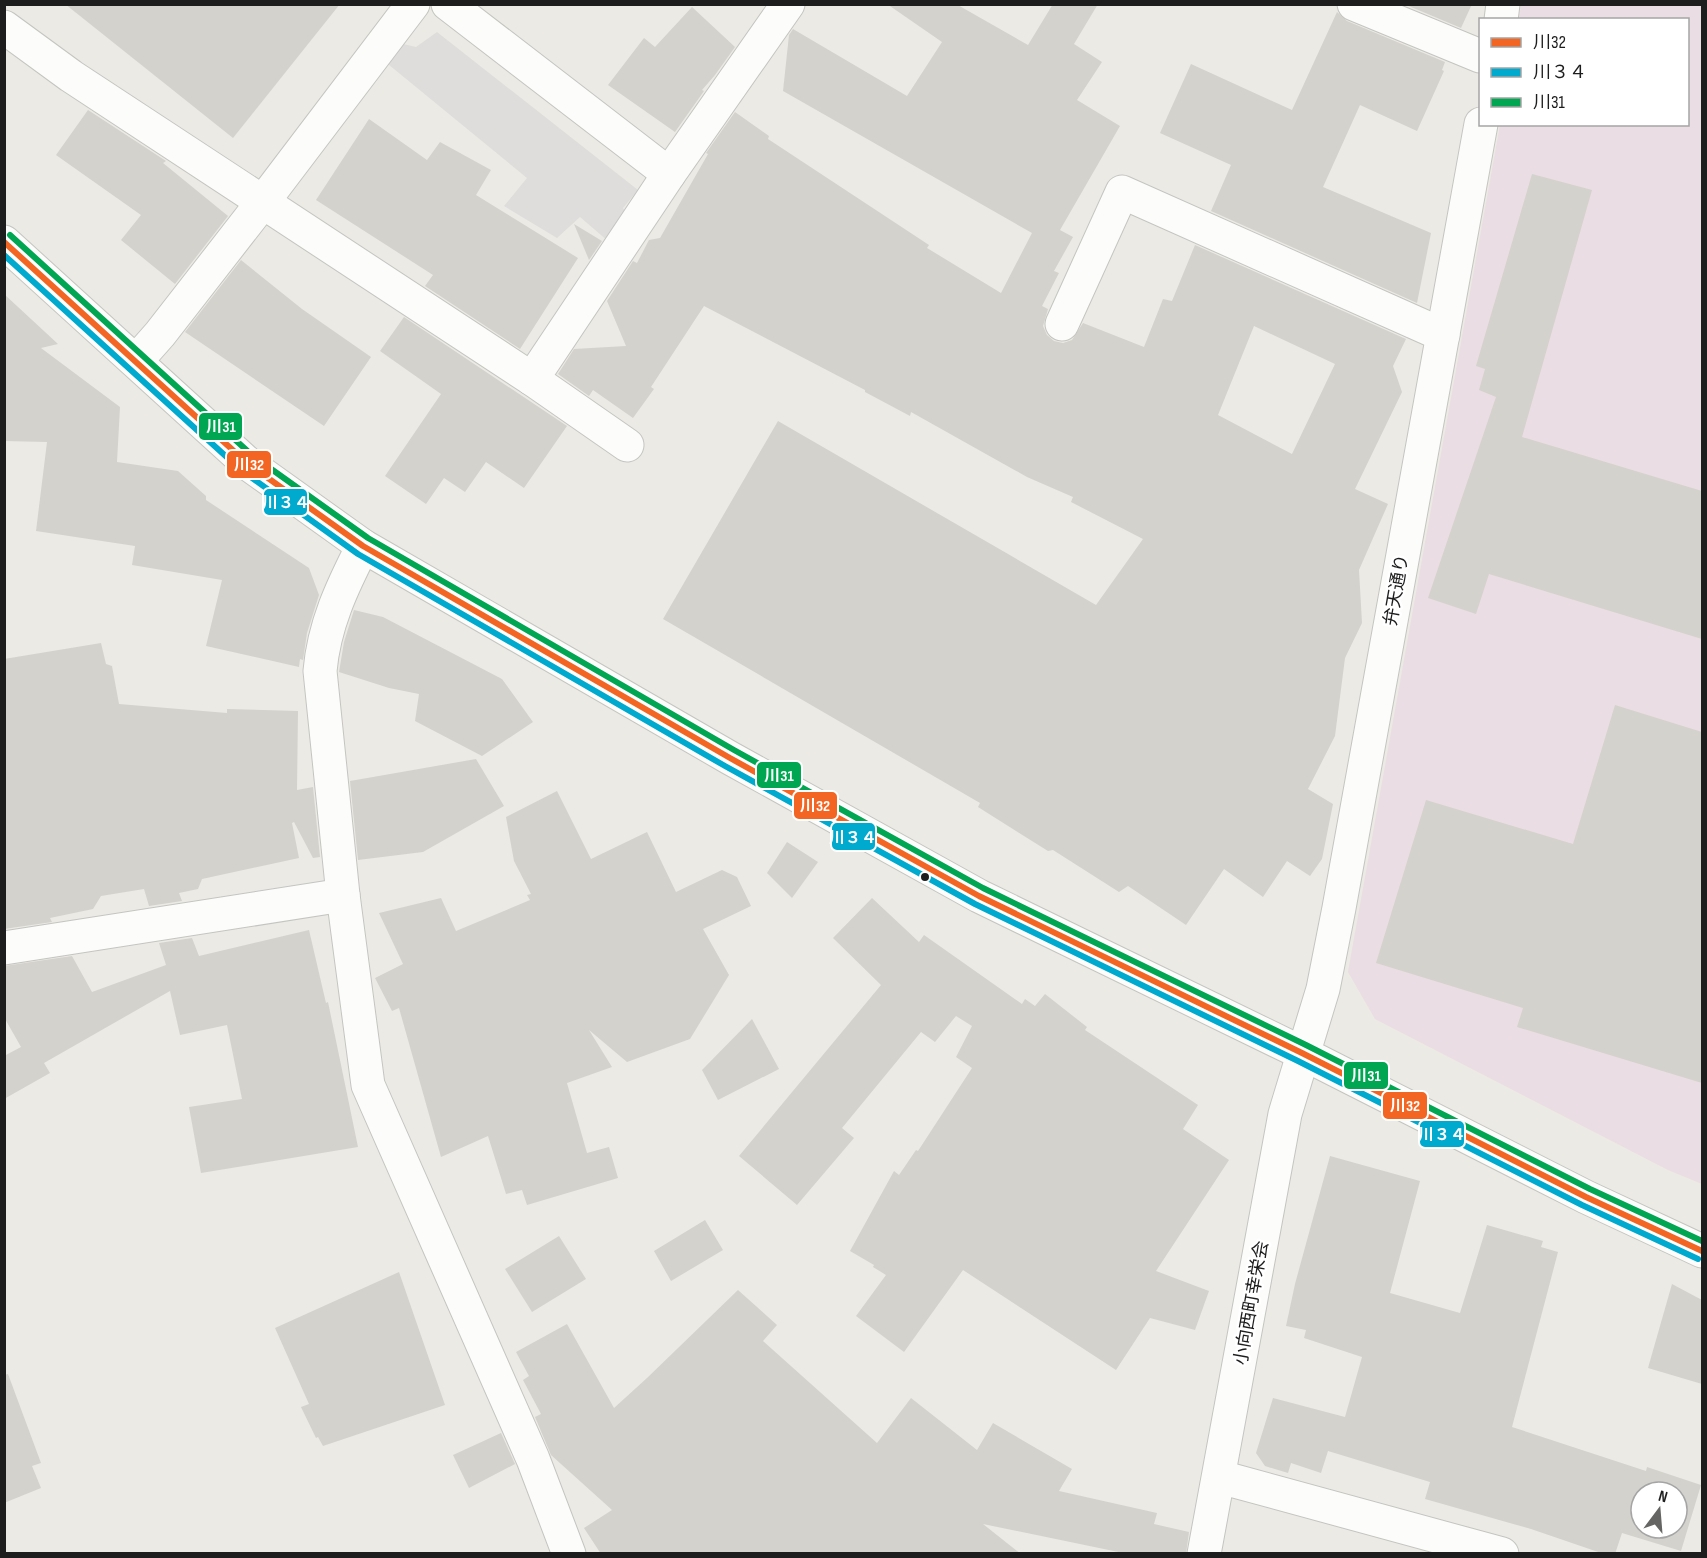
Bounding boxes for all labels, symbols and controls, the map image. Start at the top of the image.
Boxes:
legend [1479,18,1689,126]
text: 川32 [1533,32,1566,53]
text: 川３４ [1533,62,1587,83]
text: 川31 [1533,92,1566,113]
line badge: 川31 [198,412,243,441]
text: 川31 [206,418,236,437]
line badge: 川32 [226,450,272,479]
text: 川32 [234,456,264,475]
line badge: 川３４ [263,488,308,516]
text: 川３４ [262,494,310,513]
street label: 弁天通り [1380,553,1413,627]
line badge: 川31 [756,761,802,789]
text: 川31 [764,767,794,786]
line badge: 川32 [793,791,838,820]
text: 川32 [800,797,830,816]
line badge: 川３４ [831,822,876,851]
text: 川３４ [829,829,877,848]
unlabelled marker [919,871,931,883]
line badge: 川31 [1343,1061,1389,1090]
text: 川31 [1351,1067,1381,1086]
line badge: 川32 [1382,1091,1428,1120]
text: 川32 [1390,1097,1420,1116]
line badge: 川３４ [1419,1120,1465,1148]
text: 川３４ [1418,1126,1466,1145]
street label: 小向西町幸栄会 [1230,1239,1273,1367]
north arrow [1629,1480,1689,1540]
text: N [1656,1487,1669,1507]

